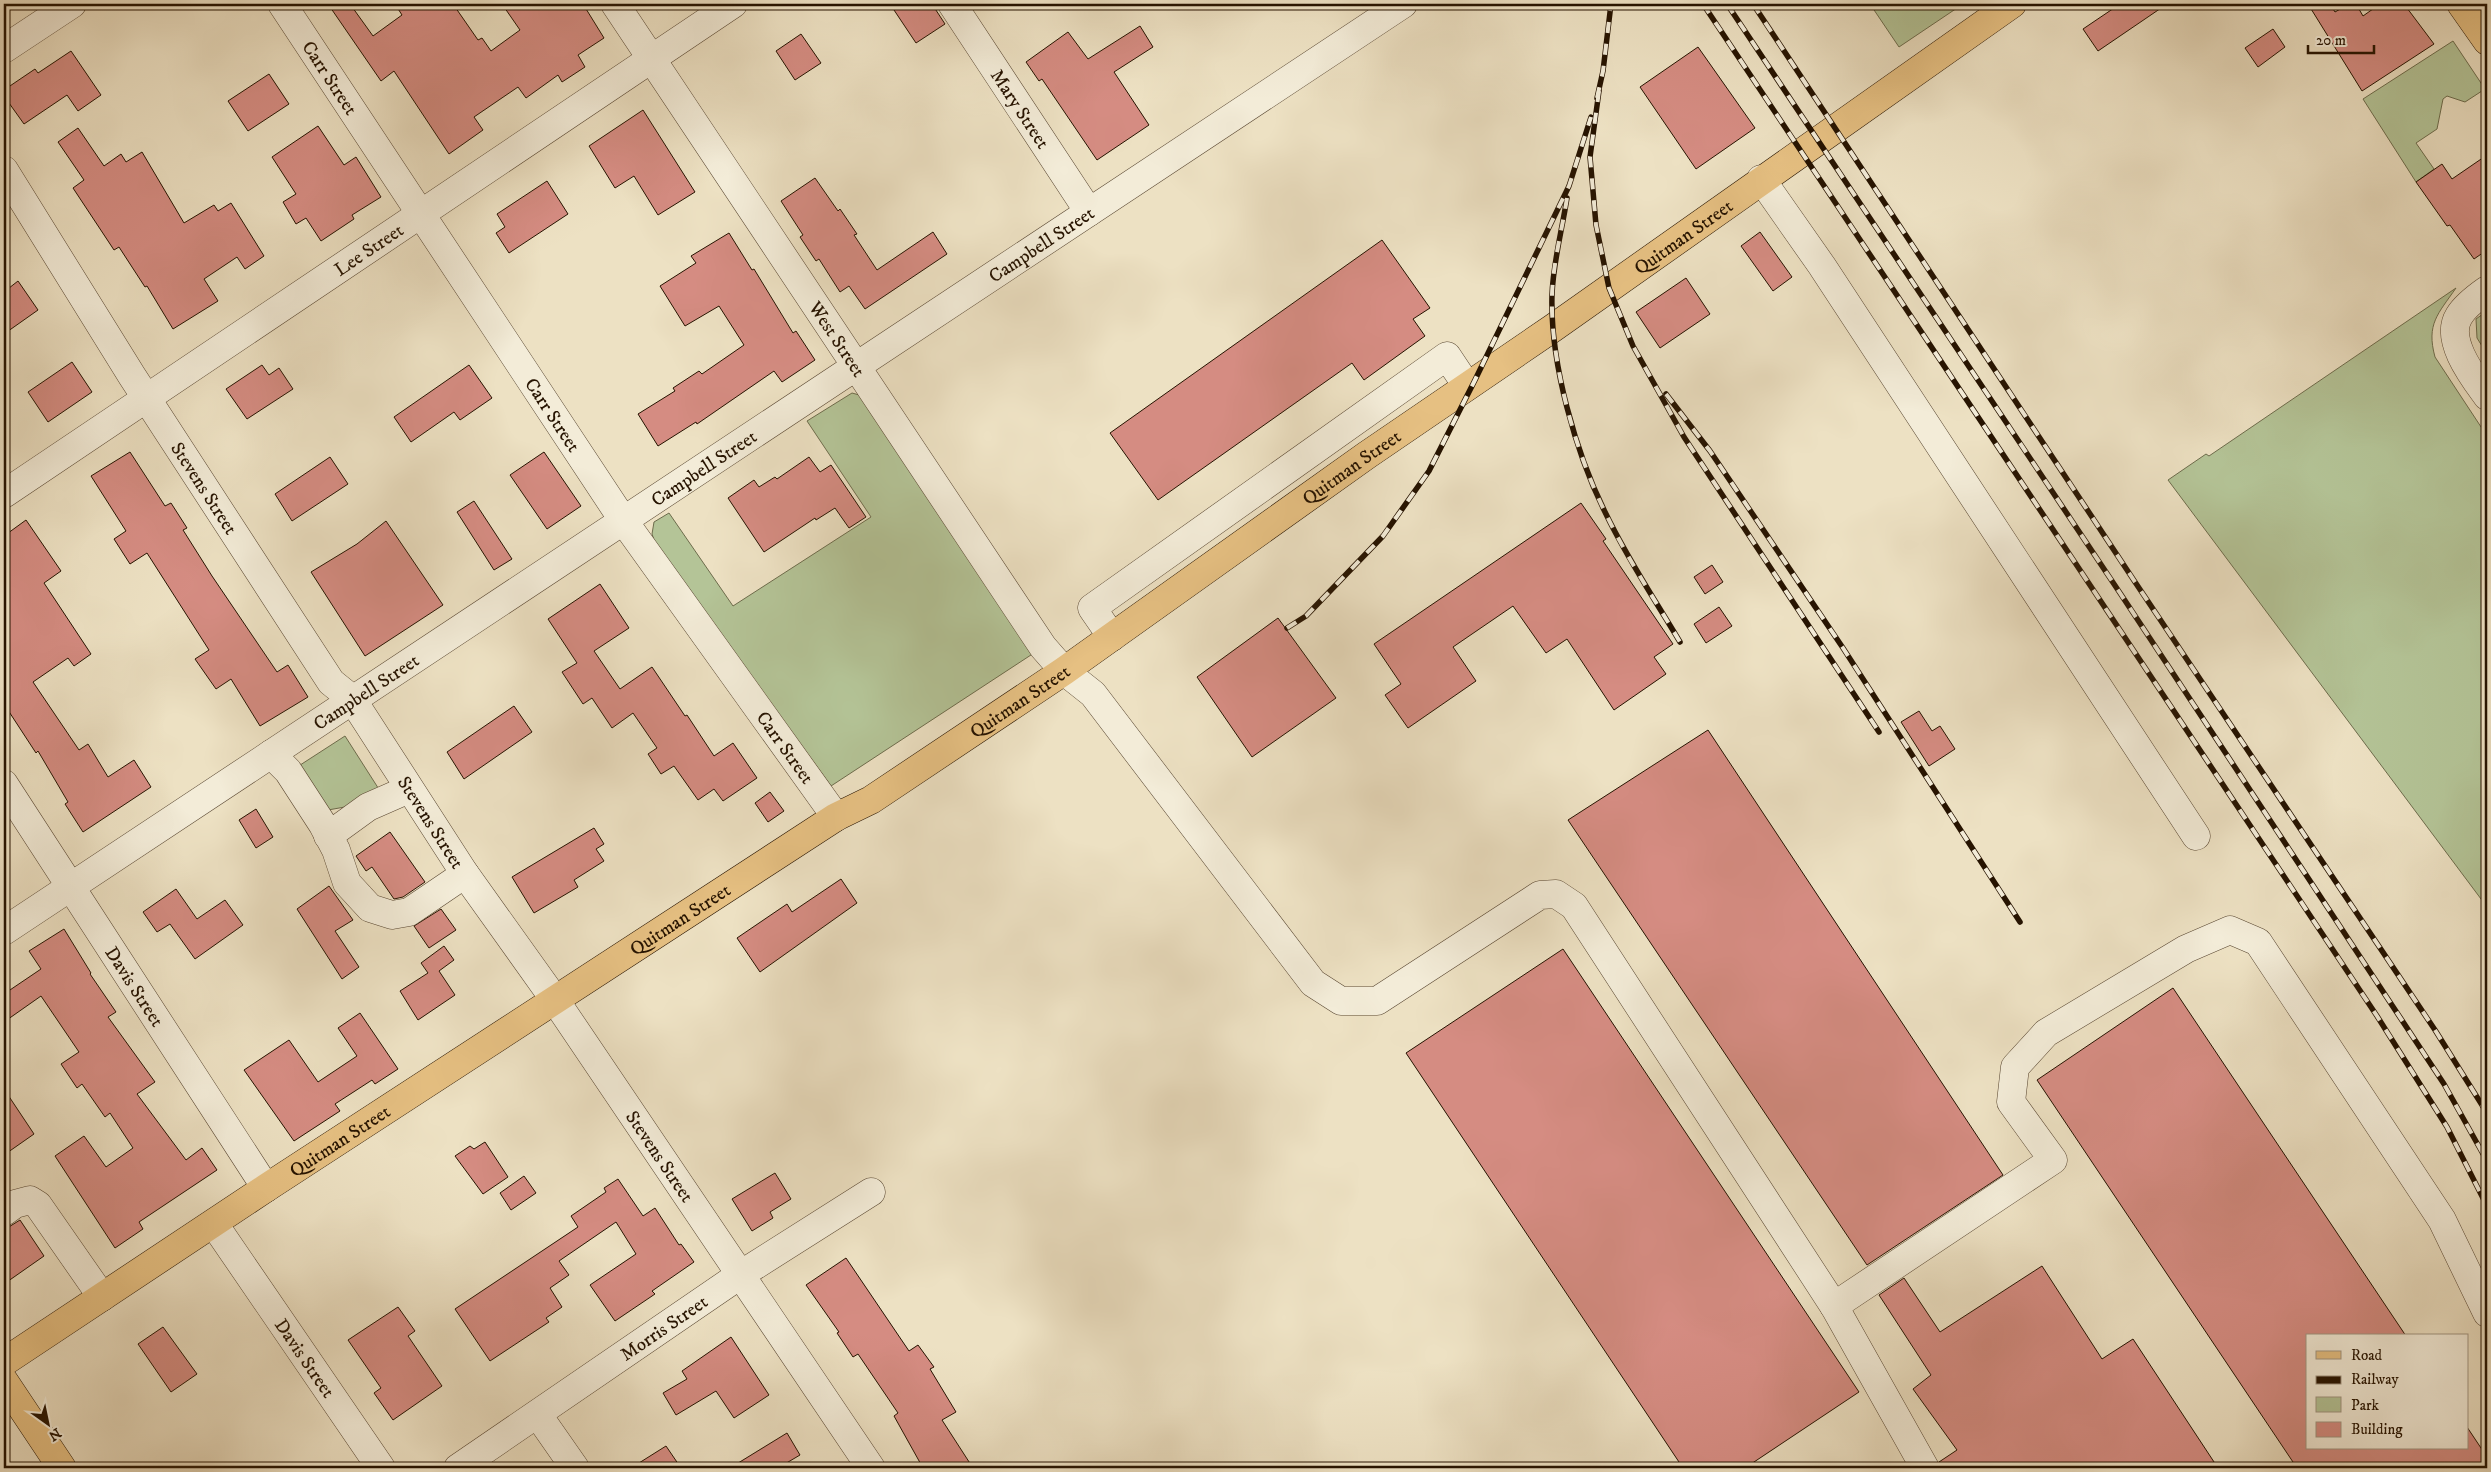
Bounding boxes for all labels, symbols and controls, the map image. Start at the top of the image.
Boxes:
scale bar [2308,22,2375,54]
text: 20 m [2316,31,2346,50]
street label: Carr Street [297,37,362,120]
street label: Mary Street [985,65,1054,153]
street label: Quitman Street [1630,195,1738,280]
street label: Campbell Street [985,202,1099,288]
street label: Lee Street [330,219,408,282]
street label: West Street [803,297,870,382]
street label: Carr Street [519,374,585,457]
street label: Quitman Street [1298,425,1406,511]
street label: Campbell Street [647,426,761,512]
street label: Stevens Street [165,438,242,539]
street label: Campbell Street [309,649,424,736]
street label: Quitman Street [966,660,1075,744]
street label: Carr Street [751,707,818,789]
street label: Stevens Street [392,772,468,873]
street label: Quitman Street [626,879,735,961]
street label: Davis Street [99,943,168,1031]
street label: Quitman Street [285,1100,395,1183]
street label: Stevens Street [620,1107,698,1207]
street label: Morris Street [616,1291,712,1367]
street label: Davis Street [269,1315,339,1403]
legend [2306,1334,2468,1450]
text: Road [2351,1346,2383,1365]
text: Railway [2351,1370,2399,1389]
text: Park [2351,1396,2380,1415]
north arrow [22,1400,72,1450]
text: Building [2351,1420,2403,1439]
text: N [44,1423,64,1445]

